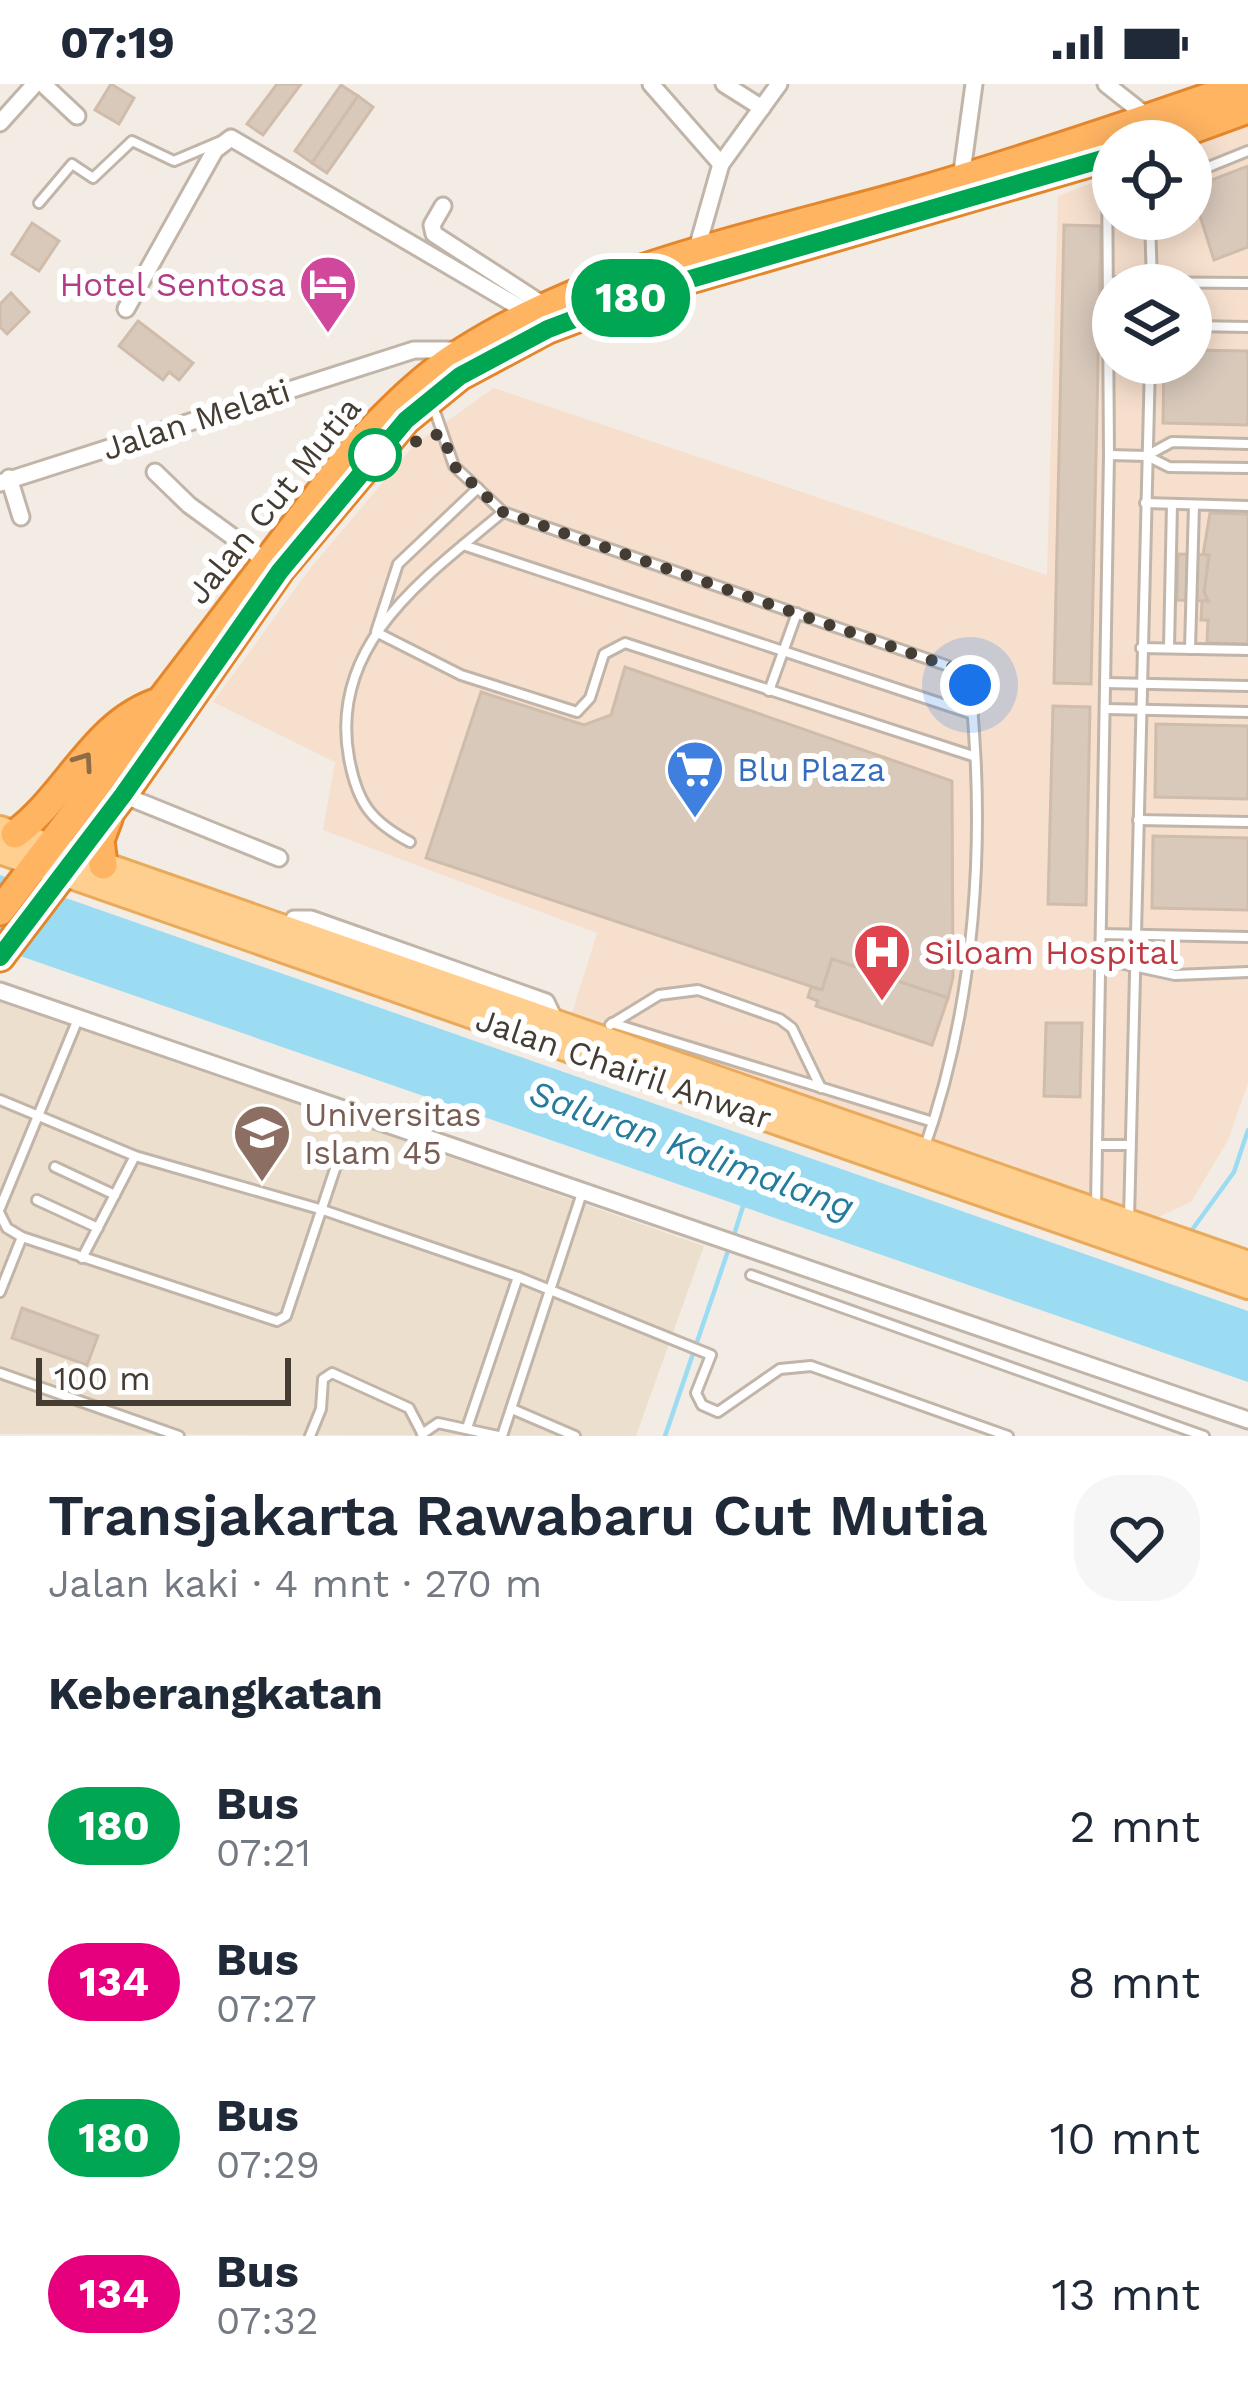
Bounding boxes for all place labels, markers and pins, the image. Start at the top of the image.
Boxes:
hotel icon: Hotel Sentosa [297,253,359,335]
place label: Hotel Sentosa [59,265,286,304]
unlabelled marker [350,430,400,480]
supermarket icon: Blu Plaza [664,738,726,820]
place label: Blu Plaza [737,750,885,789]
hospital icon: Siloam Hospital [851,921,913,1003]
place label: Siloam Hospital [924,933,1178,972]
place label: Universitas Islam 45 [304,1095,481,1172]
school or university icon: Universitas Islam 45 [231,1102,293,1184]

